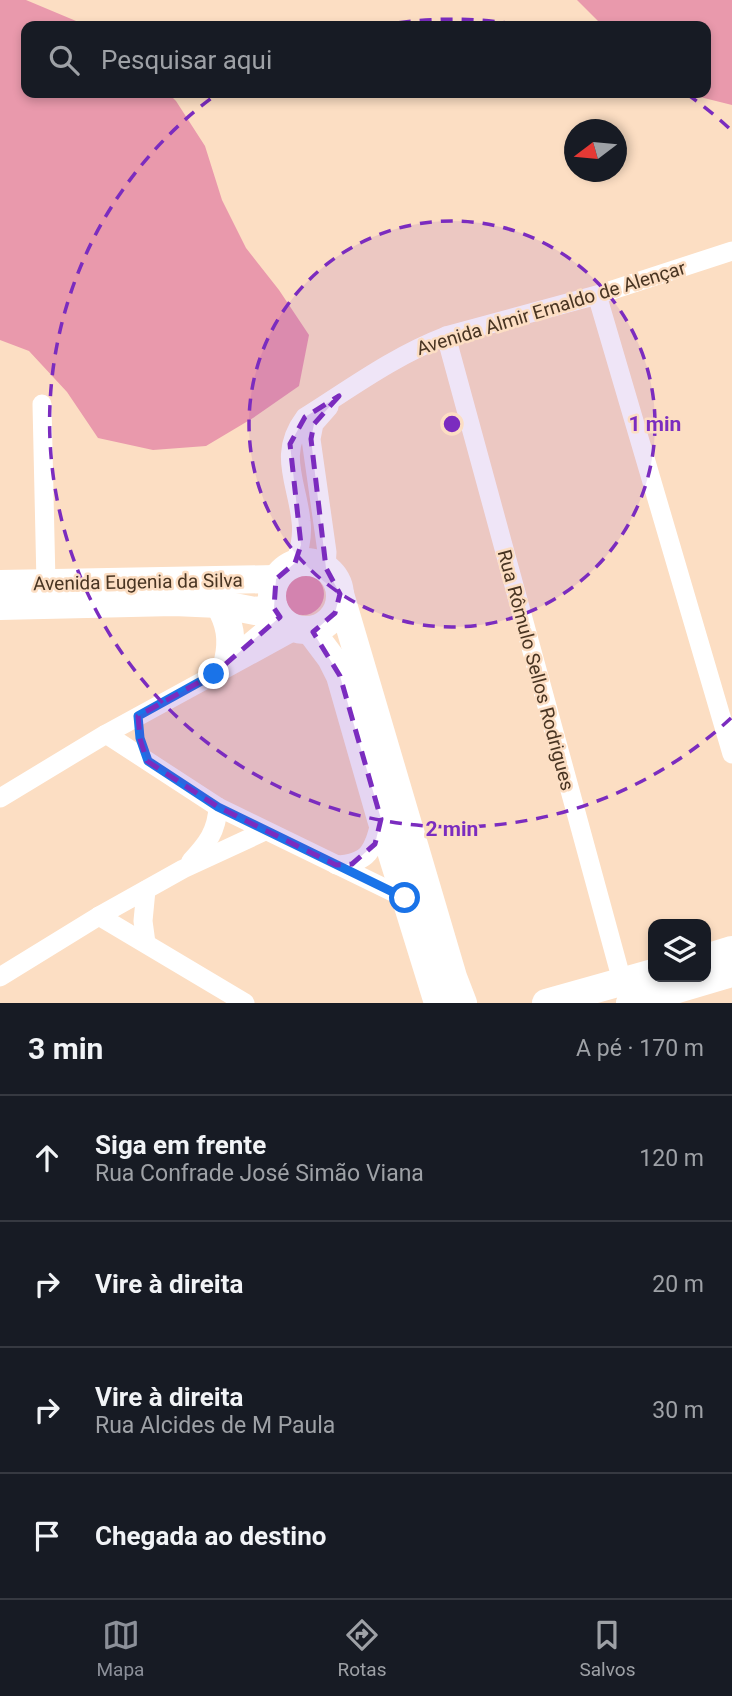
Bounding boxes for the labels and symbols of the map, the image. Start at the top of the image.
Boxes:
north arrow [564,119,627,182]
street label: Avenida Almir Ernaldo de Alençar [414,256,689,360]
centre of rings [440,412,464,436]
text: 1 min [629,412,681,436]
street label: Rua Rômulo Sellos Rodrigues [493,547,579,793]
street label: Avenida Eugenia da Silva [33,569,243,595]
route end [198,658,229,689]
text: 2 min [426,817,478,841]
route start [389,882,420,913]

